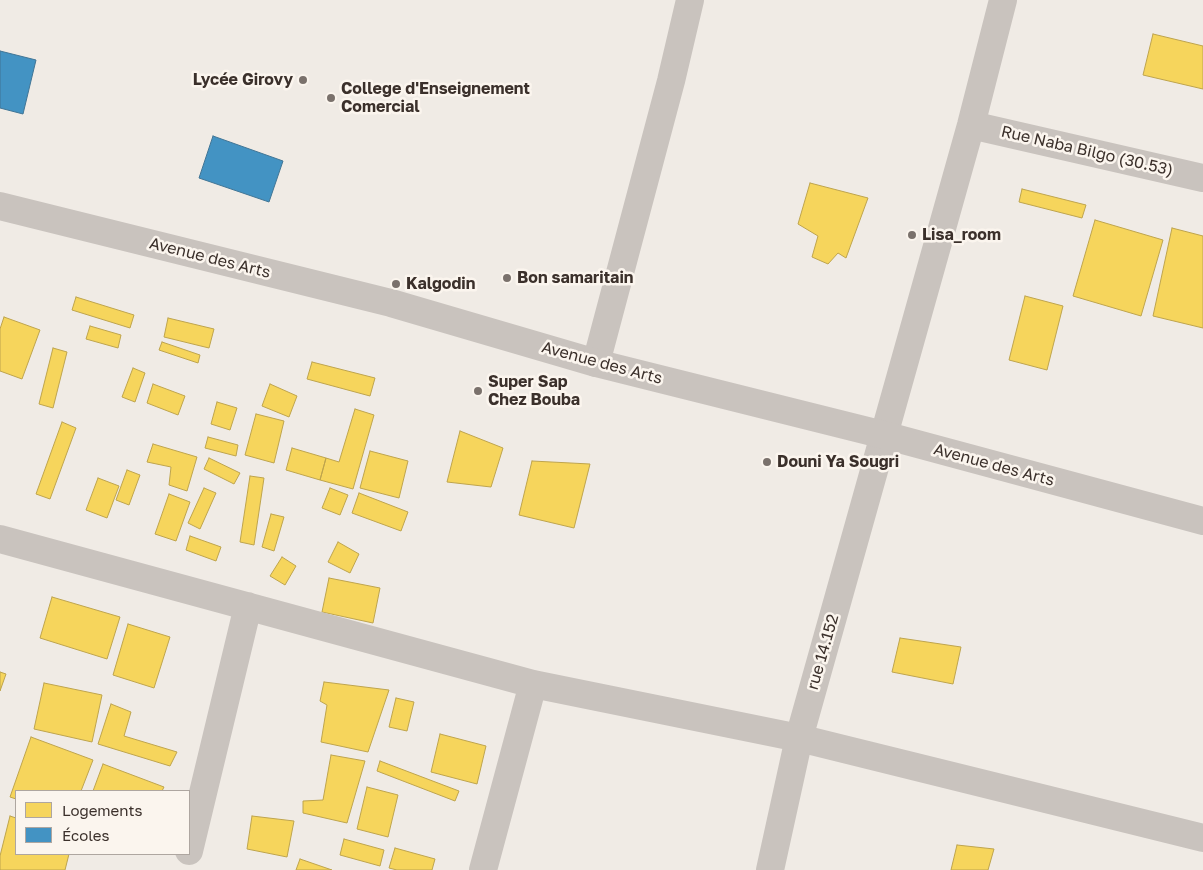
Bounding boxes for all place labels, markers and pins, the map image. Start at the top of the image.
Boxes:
place label: Lycée Girovy [193,70,293,90]
marker: Lycée Girovy [297,74,309,86]
place label: College d'Enseignement Comercial [341,79,530,117]
marker: College d'Enseignement Comercial [325,92,337,104]
place label: Lisa_room [922,225,1001,245]
marker: Lisa_room [906,229,918,241]
place label: Bon samaritain [517,268,633,288]
marker: Bon samaritain [501,272,513,284]
place label: Kalgodin [406,274,475,294]
marker: Kalgodin [390,278,402,290]
place label: Super Sap Chez Bouba [488,372,580,410]
marker: Super Sap Chez Bouba [472,385,484,397]
place label: Douni Ya Sougri [777,452,899,472]
marker: Douni Ya Sougri [761,456,773,468]

